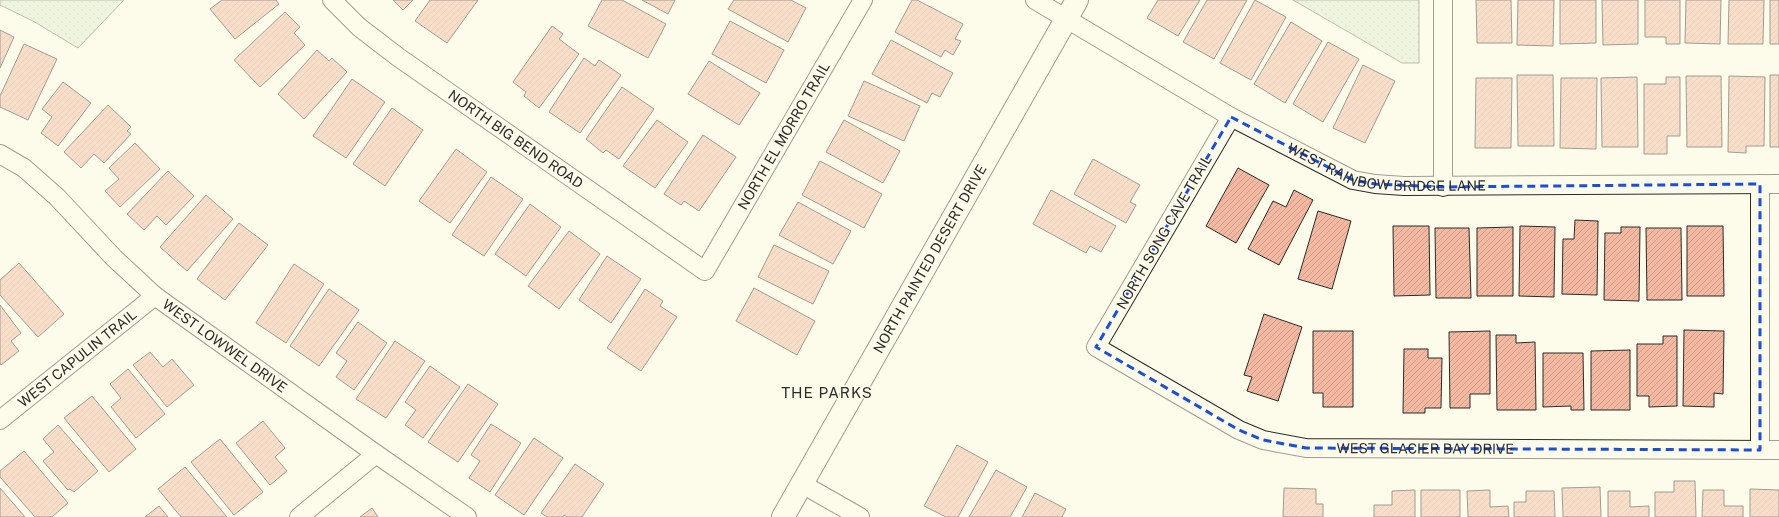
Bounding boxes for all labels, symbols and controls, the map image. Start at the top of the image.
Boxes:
street label: NORTH EL MORRO TRAIL [735,59,833,212]
street label: NORTH BIG BEND ROAD [445,87,586,192]
street label: WEST RAINBOW BRIDGE LANE [1285,140,1486,194]
street label: NORTH SONG CAVE TRAIL [1113,152,1215,312]
street label: NORTH PAINTED DESERT DRIVE [870,162,990,356]
street label: WEST LOWWEL DRIVE [160,296,290,396]
street label: WEST CAPULIN TRAIL [15,306,140,410]
district label: THE PARKS [781,384,873,401]
street label: WEST GLACIER BAY DRIVE [1336,440,1514,457]

